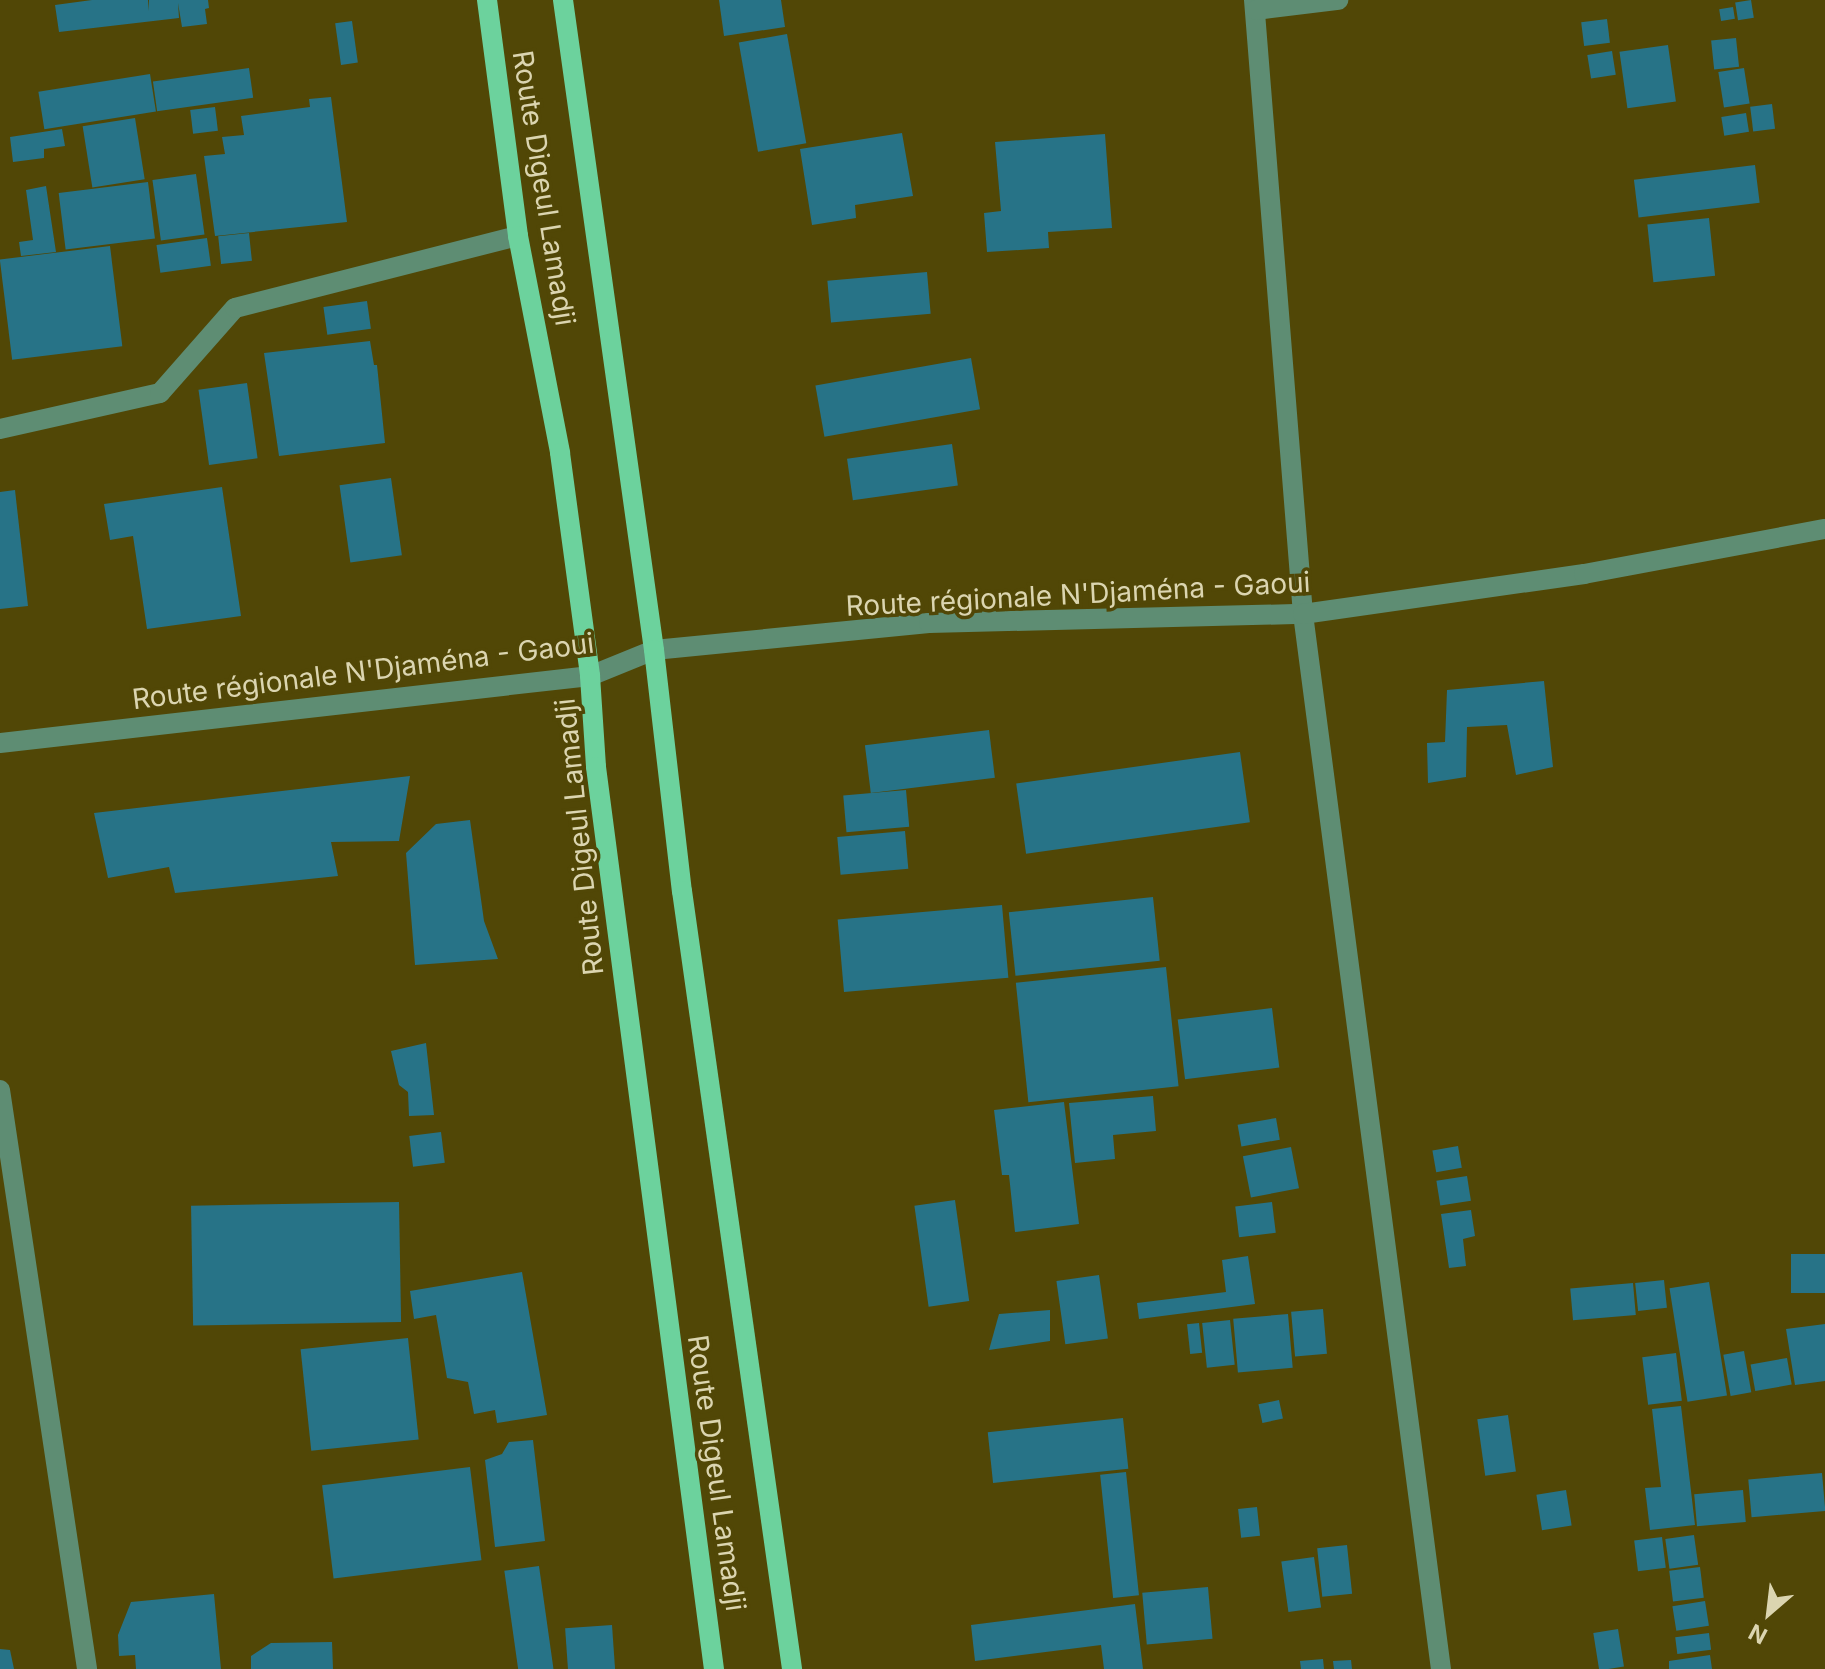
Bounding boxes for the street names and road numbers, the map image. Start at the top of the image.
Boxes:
street label: Route Digeul Lamadji [506,48,582,328]
street label: Route régionale N'Djaména - Gaoui [845,565,1311,623]
street label: Route régionale N'Djaména - Gaoui [130,626,596,716]
street label: Route Digeul Lamadji [548,697,610,977]
street label: Route Digeul Lamadji [681,1333,753,1613]

